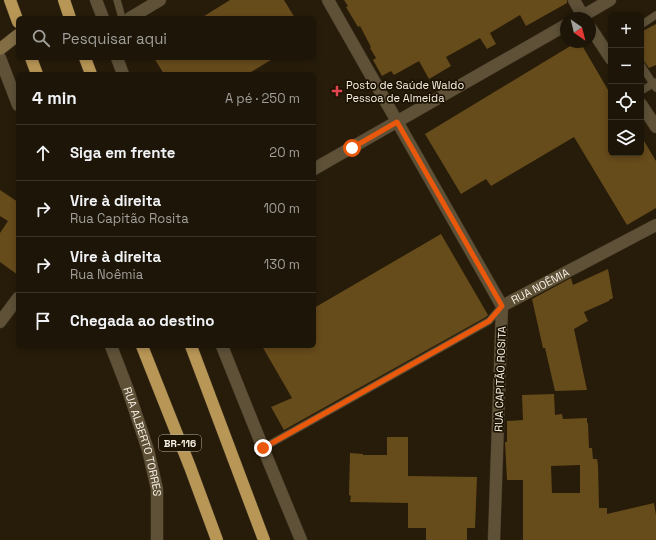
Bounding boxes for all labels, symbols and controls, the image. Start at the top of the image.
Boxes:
north arrow [560,12,596,48]
map controls [608,12,644,156]
button: + [608,12,644,48]
search box [16,16,316,60]
icon: search [30,27,52,49]
text: Pesquisar aqui [62,29,167,48]
button: − [608,48,644,84]
place label: Posto de Saúde Waldo Pessoa de Almeida [346,78,464,105]
button: locate [608,84,644,120]
marker: Posto de Saúde Waldo Pessoa de Almeida [331,85,343,97]
text: 4 min [32,87,77,109]
text: A pé · 250 m [225,90,300,107]
button: layers [608,120,644,156]
route start [343,139,361,157]
icon: ahead [32,142,54,164]
text: Siga em frente [70,143,176,162]
text: 20 m [269,144,300,161]
text: Vire à direita [70,191,161,210]
icon: right [32,198,54,220]
text: 100 m [263,200,300,217]
text: Rua Capitão Rosita [70,210,189,227]
text: Vire à direita [70,247,161,266]
icon: right [32,254,54,276]
text: 130 m [264,256,300,273]
street label: RUA NOÊMIA [509,265,572,307]
text: Rua Noêmia [70,266,143,283]
icon: arrive [32,310,54,332]
text: Chegada ao destino [70,311,214,330]
street label: RUA CAPITÃO ROSITA [491,326,509,432]
street label: RUA ALBERTO TORRES [120,385,164,496]
road number: BR-116 [159,435,201,451]
route end [254,439,272,457]

